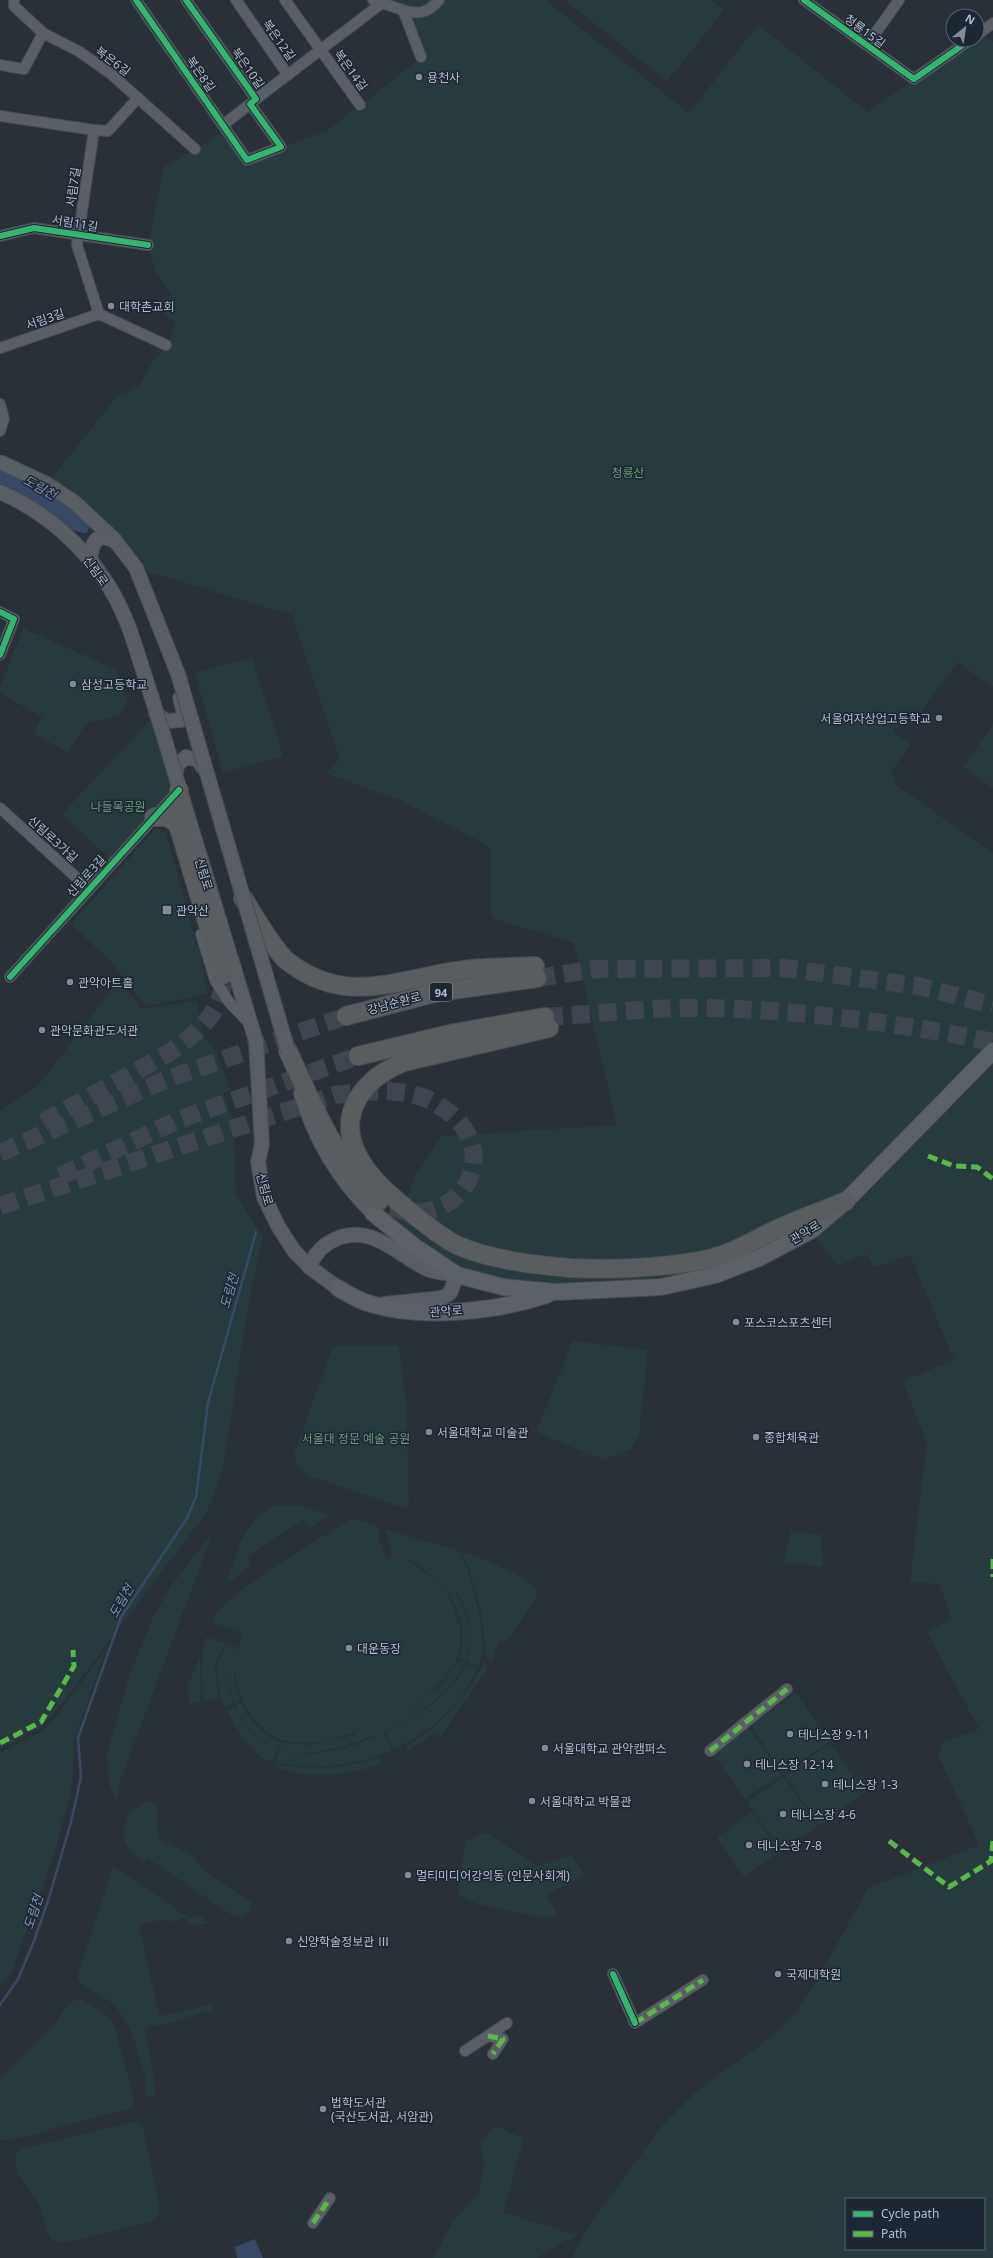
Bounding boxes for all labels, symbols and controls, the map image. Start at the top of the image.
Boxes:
north arrow [945,8,985,48]
street label: 청룡15길 [841,10,889,52]
text: N [963,10,978,28]
street label: 복은12길 [259,16,299,64]
street label: 복은6길 [92,42,134,80]
street label: 복은10길 [228,44,268,92]
street label: 복은14길 [330,46,372,94]
street label: 복은8길 [183,53,219,95]
place label: 용천사 [427,69,460,86]
marker: 용천사 [414,72,424,82]
street label: 서림7길 [62,166,84,208]
street label: 서림11길 [51,211,99,235]
place label: 대학촌교회 [119,298,174,315]
marker: 대학촌교회 [106,301,116,311]
street label: 서림3길 [23,304,67,334]
park label: 청룡산 [611,464,645,481]
water label: 도림천 [20,470,61,504]
street label: 신림로 [79,553,113,589]
place label: 삼성고등학교 [81,676,147,693]
marker: 삼성고등학교 [68,679,78,689]
place label: 서울여자상업고등학교 [821,710,931,727]
marker: 서울여자상업고등학교 [934,713,944,723]
park label: 나들목공원 [90,798,146,815]
street label: 신림로3가길 [24,812,82,866]
street label: 신림로3길 [63,851,109,901]
street label: 신림로 [191,856,217,892]
place label: 관악산 [176,902,209,919]
marker: 관악산 [161,904,173,916]
place label: 관악아트홀 [78,974,133,991]
marker: 관악아트홀 [65,977,75,987]
road number: 94 [430,983,452,1001]
street label: 강남순환로 [365,988,423,1018]
place label: 관악문화관도서관 [50,1022,138,1039]
marker: 관악문화관도서관 [37,1025,47,1035]
street label: 신림로 [253,1171,277,1207]
street label: 관악로 [786,1216,824,1248]
water label: 도림천 [215,1270,243,1311]
street label: 관악로 [429,1301,463,1321]
place label: 포스코스포츠센터 [744,1314,832,1331]
marker: 포스코스포츠센터 [731,1317,741,1327]
place label: 서울대학교 미술관 [437,1424,528,1441]
marker: 서울대학교 미술관 [424,1427,434,1437]
place label: 종합체육관 [764,1429,819,1446]
park label: 서울대 정문 예술 공원 [302,1430,410,1447]
marker: 종합체육관 [751,1432,761,1442]
water label: 도림천 [104,1580,138,1621]
place label: 대운동장 [357,1640,401,1657]
marker: 대운동장 [344,1643,354,1653]
place label: 테니스장 9-11 [798,1726,870,1743]
marker: 테니스장 9-11 [785,1729,795,1739]
place label: 서울대학교 관악캠퍼스 [553,1740,667,1757]
marker: 서울대학교 관악캠퍼스 [540,1743,550,1753]
place label: 테니스장 12-14 [755,1756,834,1773]
marker: 테니스장 12-14 [742,1759,752,1769]
place label: 테니스장 1-3 [833,1776,898,1793]
marker: 테니스장 1-3 [820,1779,830,1789]
place label: 서울대학교 박물관 [540,1793,631,1810]
marker: 서울대학교 박물관 [527,1796,537,1806]
place label: 테니스장 4-6 [791,1806,856,1823]
marker: 테니스장 4-6 [778,1809,788,1819]
place label: 테니스장 7-8 [757,1837,822,1854]
marker: 테니스장 7-8 [744,1840,754,1850]
place label: 멀티미디어강의동 (인문사회계) [416,1867,570,1884]
marker: 멀티미디어강의동 (인문사회계) [403,1870,413,1880]
water label: 도림천 [19,1891,47,1932]
place label: 신양학술정보관 Ⅲ [297,1933,389,1950]
marker: 신양학술정보관 Ⅲ [284,1936,294,1946]
place label: 국제대학원 [786,1966,841,1983]
marker: 국제대학원 [773,1969,783,1979]
place label: 법학도서관 (국산도서관, 서암관) [331,2094,433,2125]
marker: 법학도서관 (국산도서관, 서암관) [318,2104,328,2114]
legend [845,2198,985,2250]
text: Cycle path [881,2205,939,2222]
text: Path [881,2225,907,2242]

